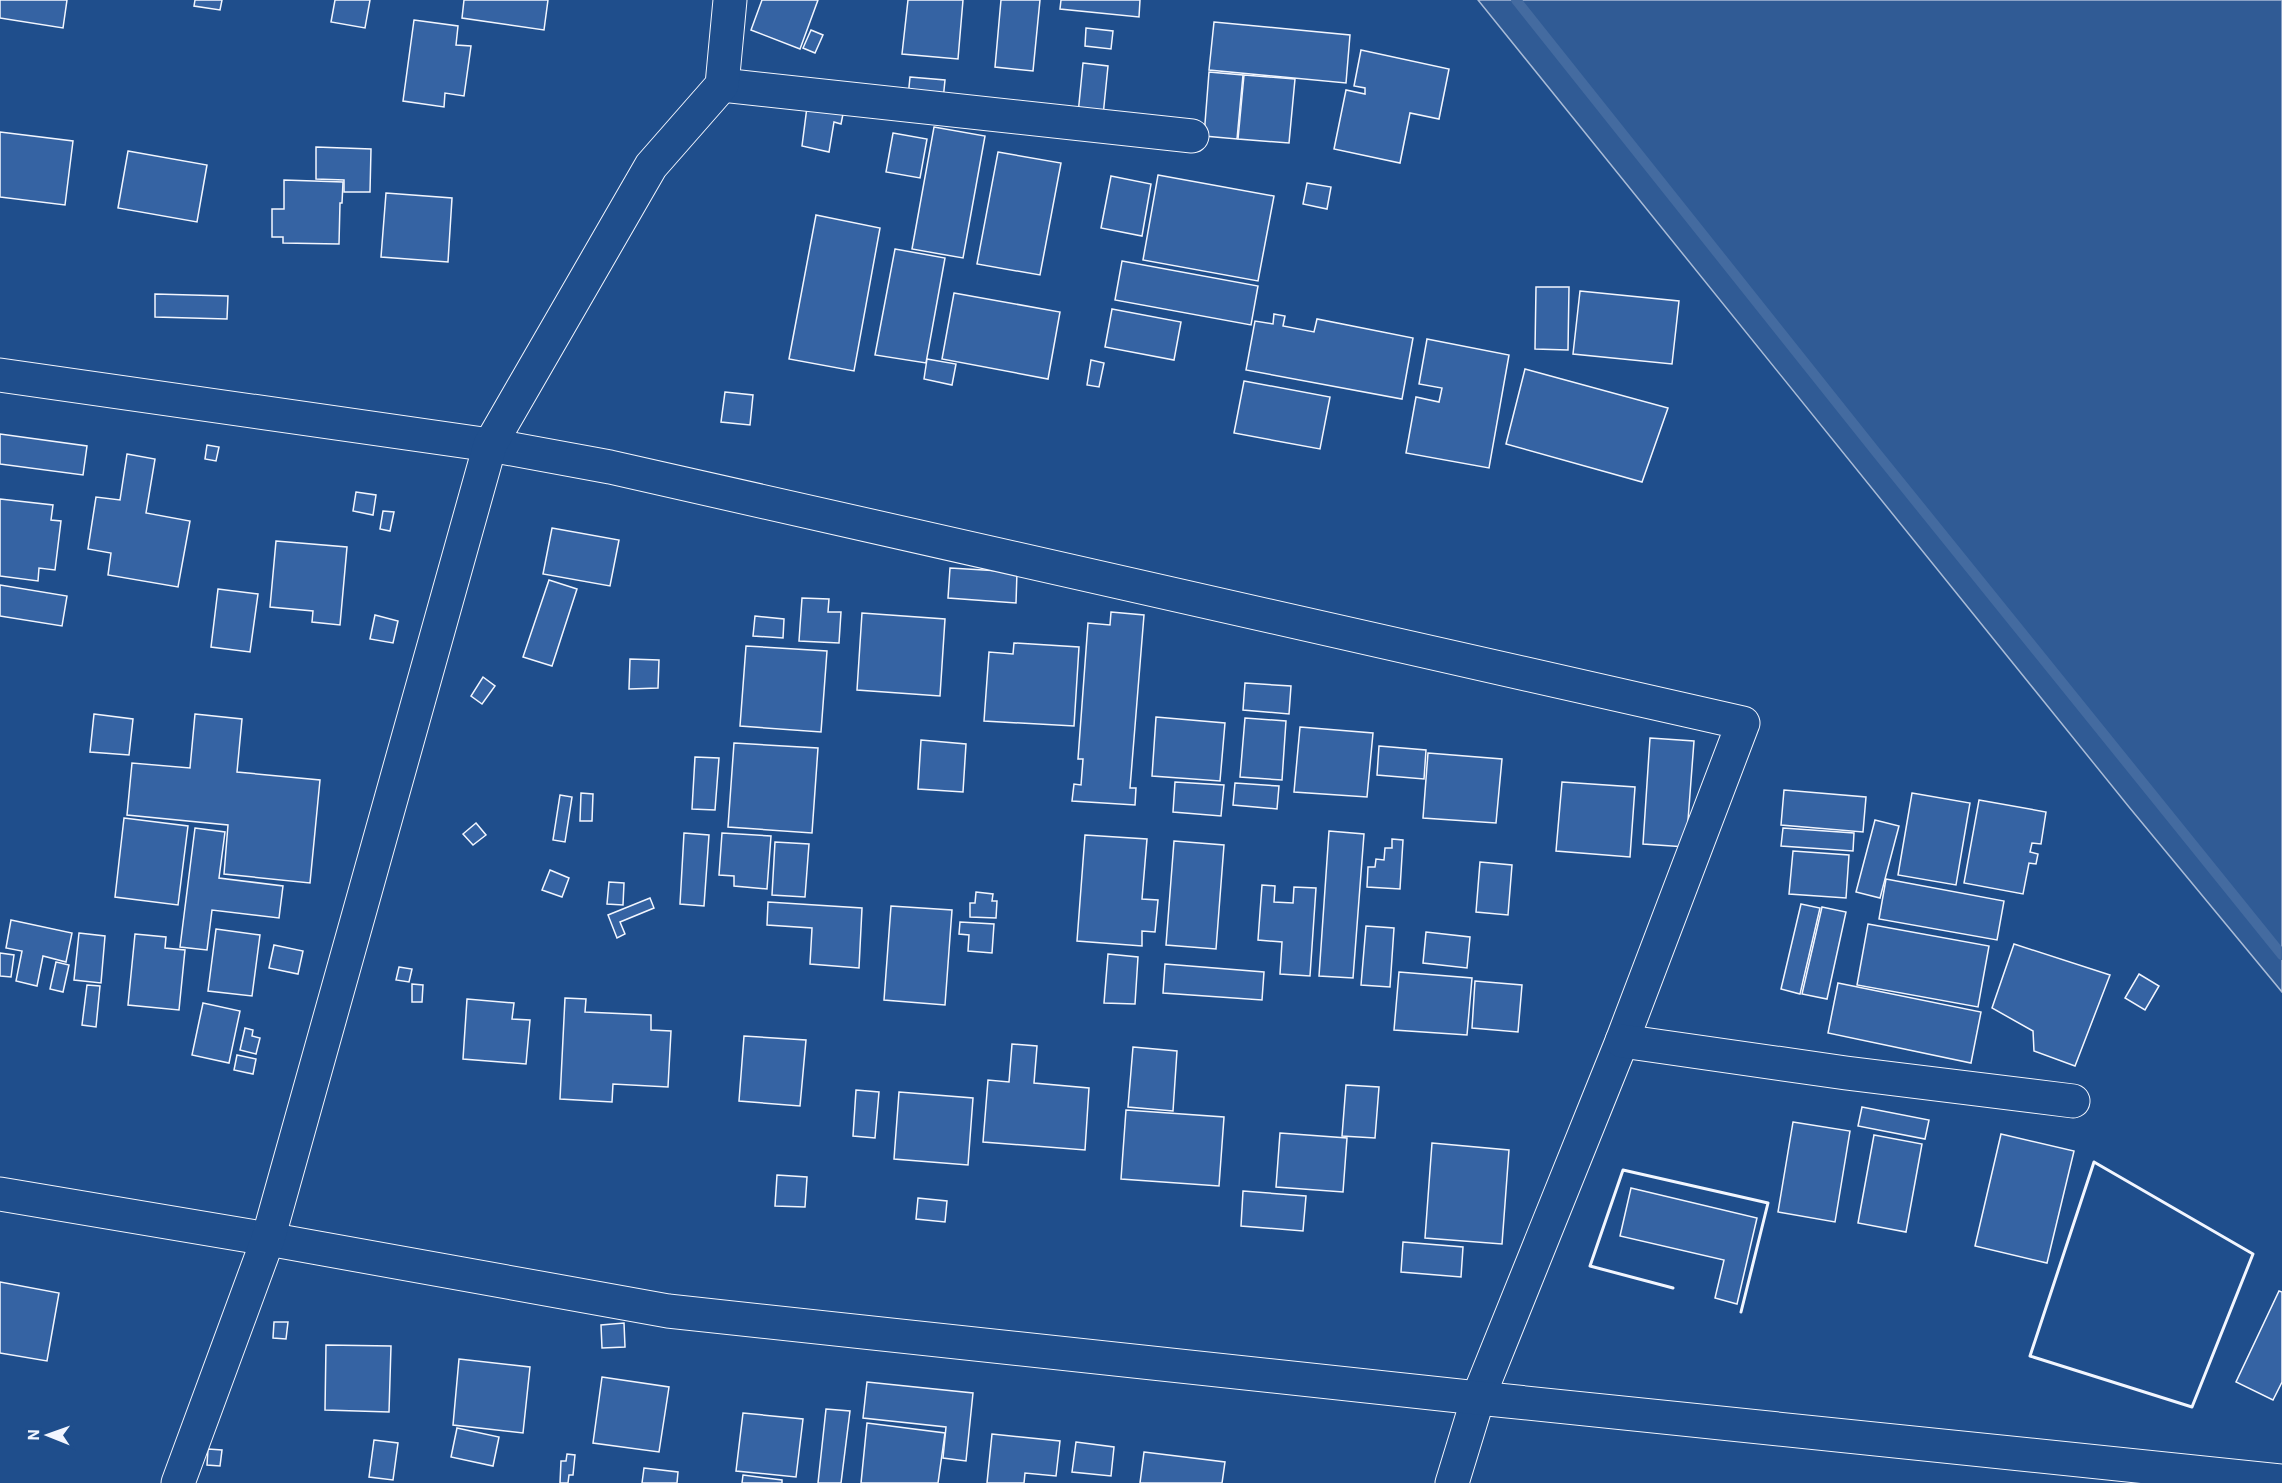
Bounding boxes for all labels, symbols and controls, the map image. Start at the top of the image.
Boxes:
north arrow [18,1405,78,1465]
text: N [23,1429,43,1441]

